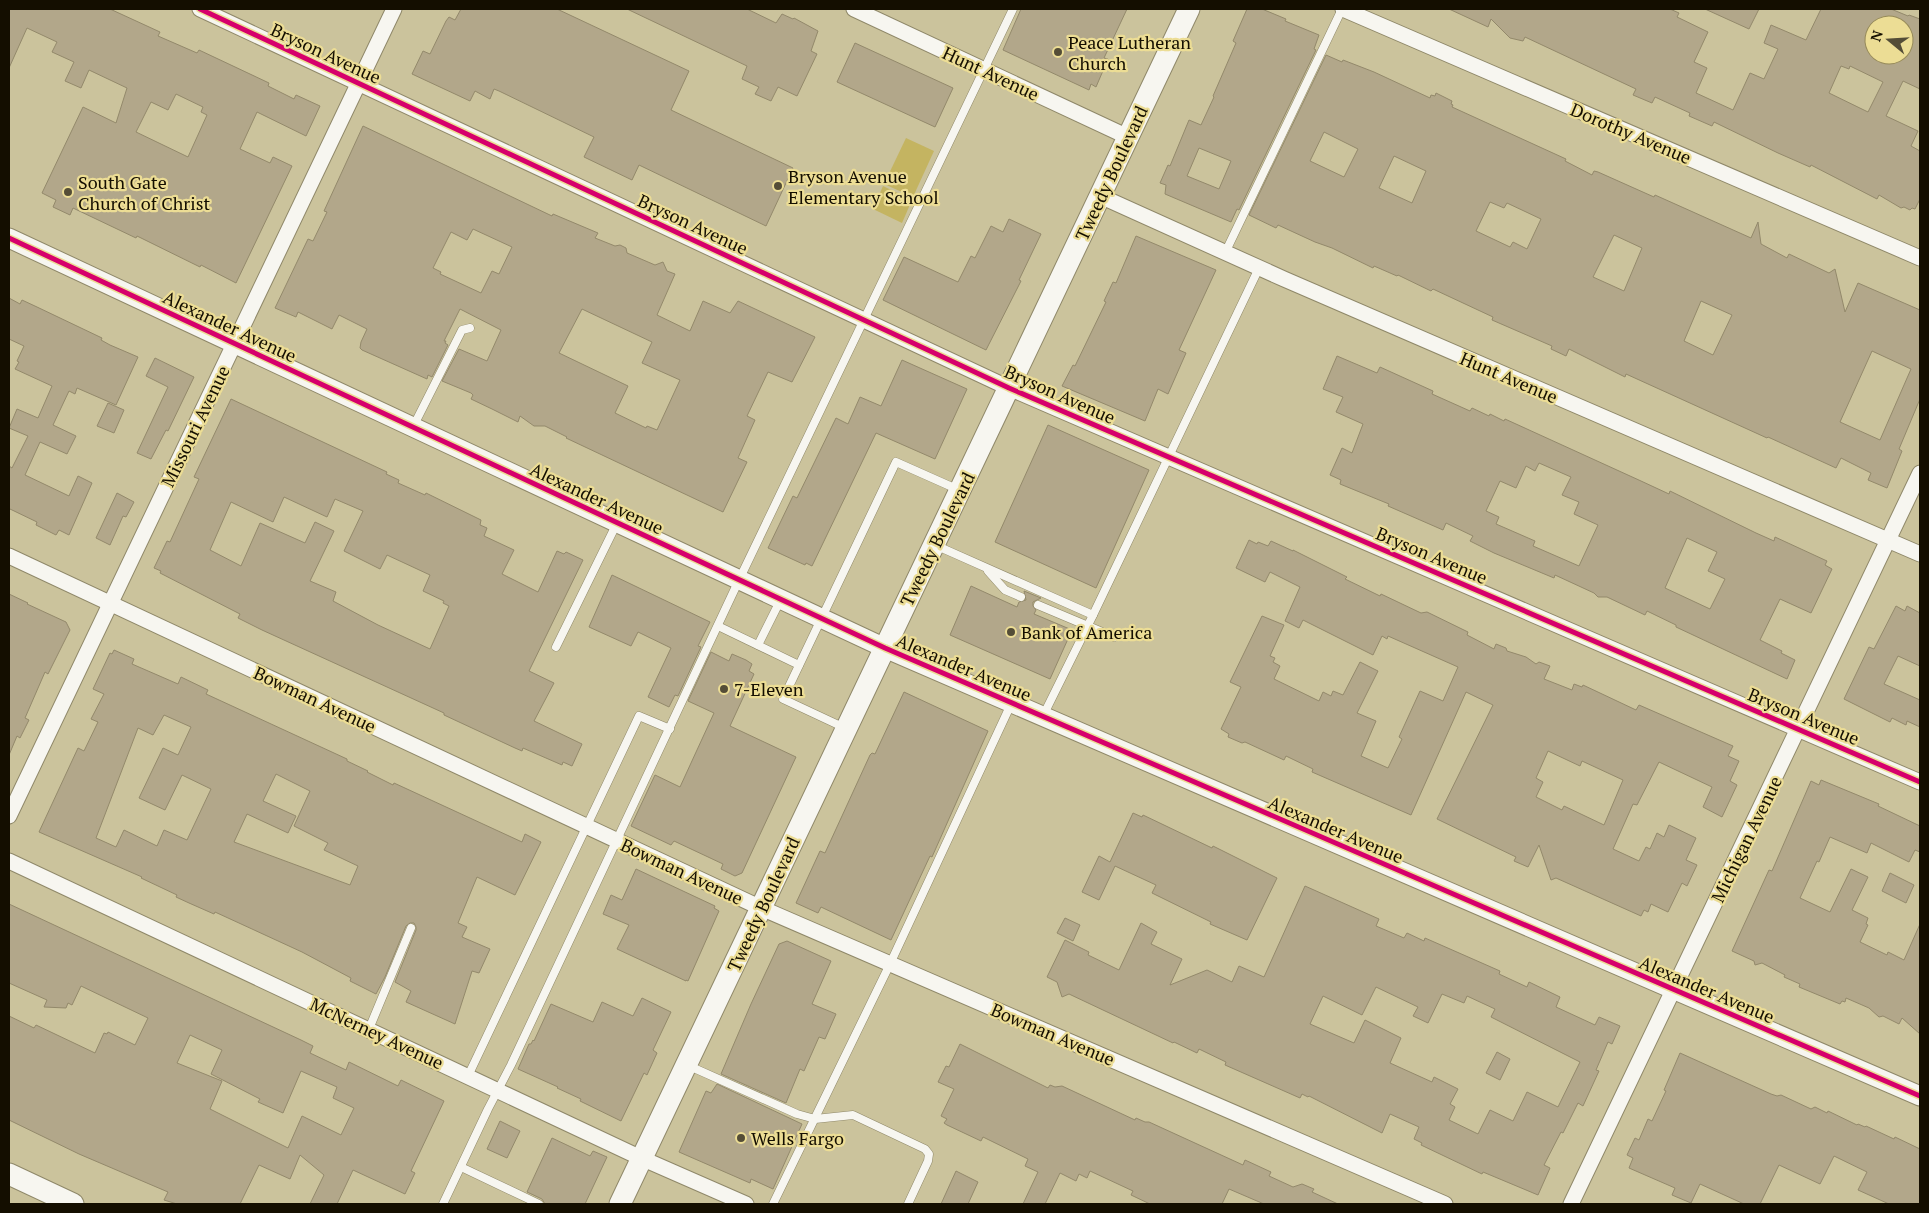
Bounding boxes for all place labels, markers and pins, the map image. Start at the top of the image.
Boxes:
place label: Peace Lutheran Church [1068,30,1191,75]
marker: Peace Lutheran Church [1052,46,1064,58]
place label: Bryson Avenue Elementary School [788,164,939,209]
place label: South Gate Church of Christ [78,170,210,215]
marker: Bryson Avenue Elementary School [772,180,784,192]
marker: South Gate Church of Christ [62,186,74,198]
place label: Bank of America [1021,620,1152,644]
marker: Bank of America [1005,626,1017,638]
place label: 7-Eleven [734,677,804,701]
marker: 7-Eleven [718,683,730,695]
place label: Wells Fargo [751,1126,844,1150]
marker: Wells Fargo [735,1132,747,1144]

